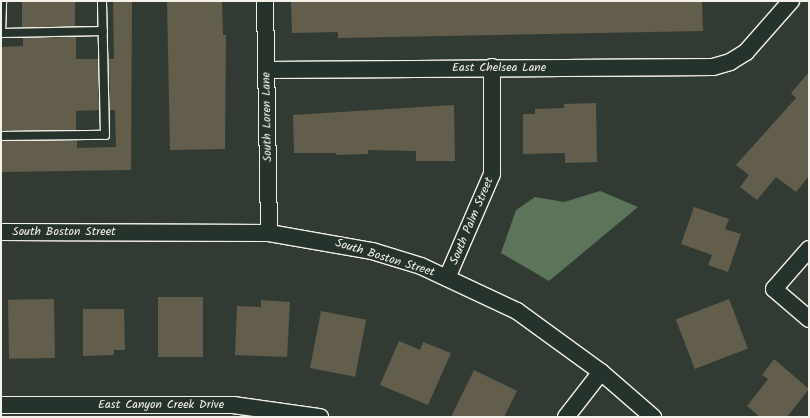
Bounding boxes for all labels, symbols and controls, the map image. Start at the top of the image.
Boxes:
street label: East Chelsea Lane [452,61,546,75]
street label: South Loren Lane [259,72,275,162]
street label: South Palm Street [447,175,497,267]
street label: South Boston Street [12,225,116,239]
street label: South Boston Street [333,236,437,280]
street label: East Canyon Creek Drive [98,398,224,412]

